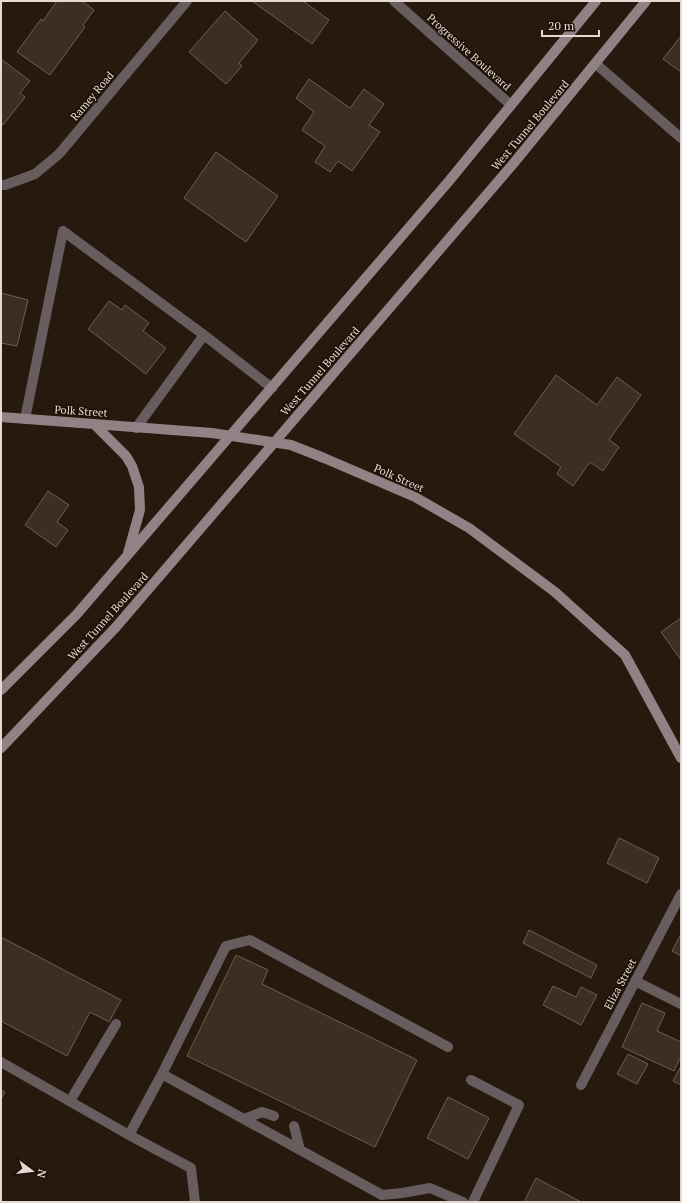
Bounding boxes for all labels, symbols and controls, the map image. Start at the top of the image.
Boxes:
street label: Progressive Boulevard [424,11,514,93]
scale bar [542,12,599,38]
text: 20 m [548,18,575,33]
street label: Ramey Road [67,68,117,124]
street label: West Tunnel Boulevard [488,77,572,173]
street label: West Tunnel Boulevard [278,324,362,418]
street label: Polk Street [54,402,108,420]
street label: Polk Street [372,461,426,495]
street label: West Tunnel Boulevard [65,569,151,663]
street label: Eliza Street [601,956,639,1012]
north arrow [12,1151,52,1191]
text: N [34,1168,50,1180]

